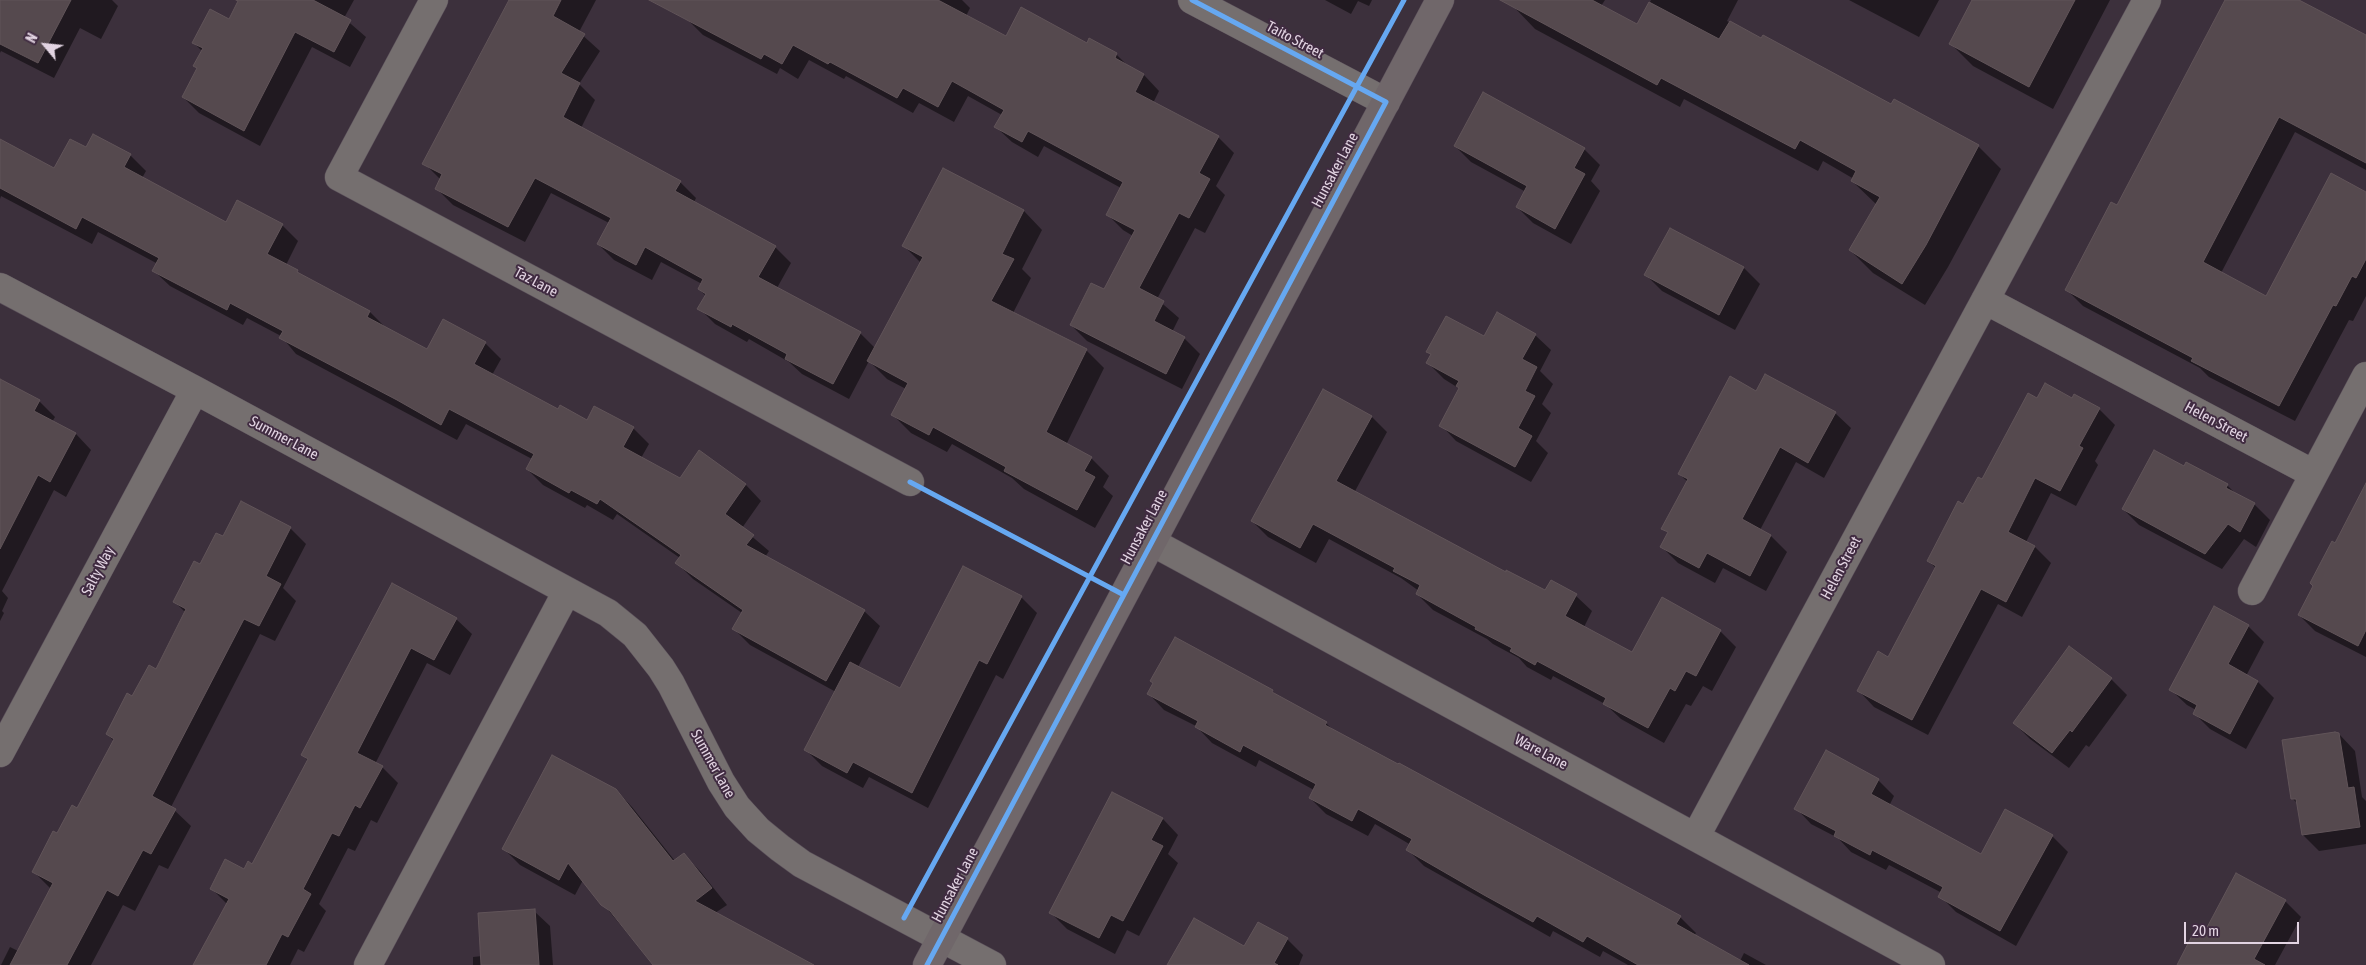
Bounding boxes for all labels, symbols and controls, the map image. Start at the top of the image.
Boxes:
street label: Taito Street [1263,17,1327,63]
north arrow [20,20,70,70]
text: N [23,31,41,45]
street label: Hunsaker Lane [1308,130,1362,210]
street label: Taz Lane [511,263,561,301]
street label: Helen Street [2182,398,2250,446]
street label: Summer Lane [247,412,321,464]
street label: Hunsaker Lane [1117,487,1171,567]
street label: Helen Street [1817,534,1865,602]
street label: Salty Way [78,543,118,599]
street label: Summer Lane [687,727,739,801]
street label: Ware Lane [1511,731,1571,773]
street label: Hunsaker Lane [928,845,982,925]
scale bar [2186,912,2301,944]
text: 20 m [2192,922,2219,939]

